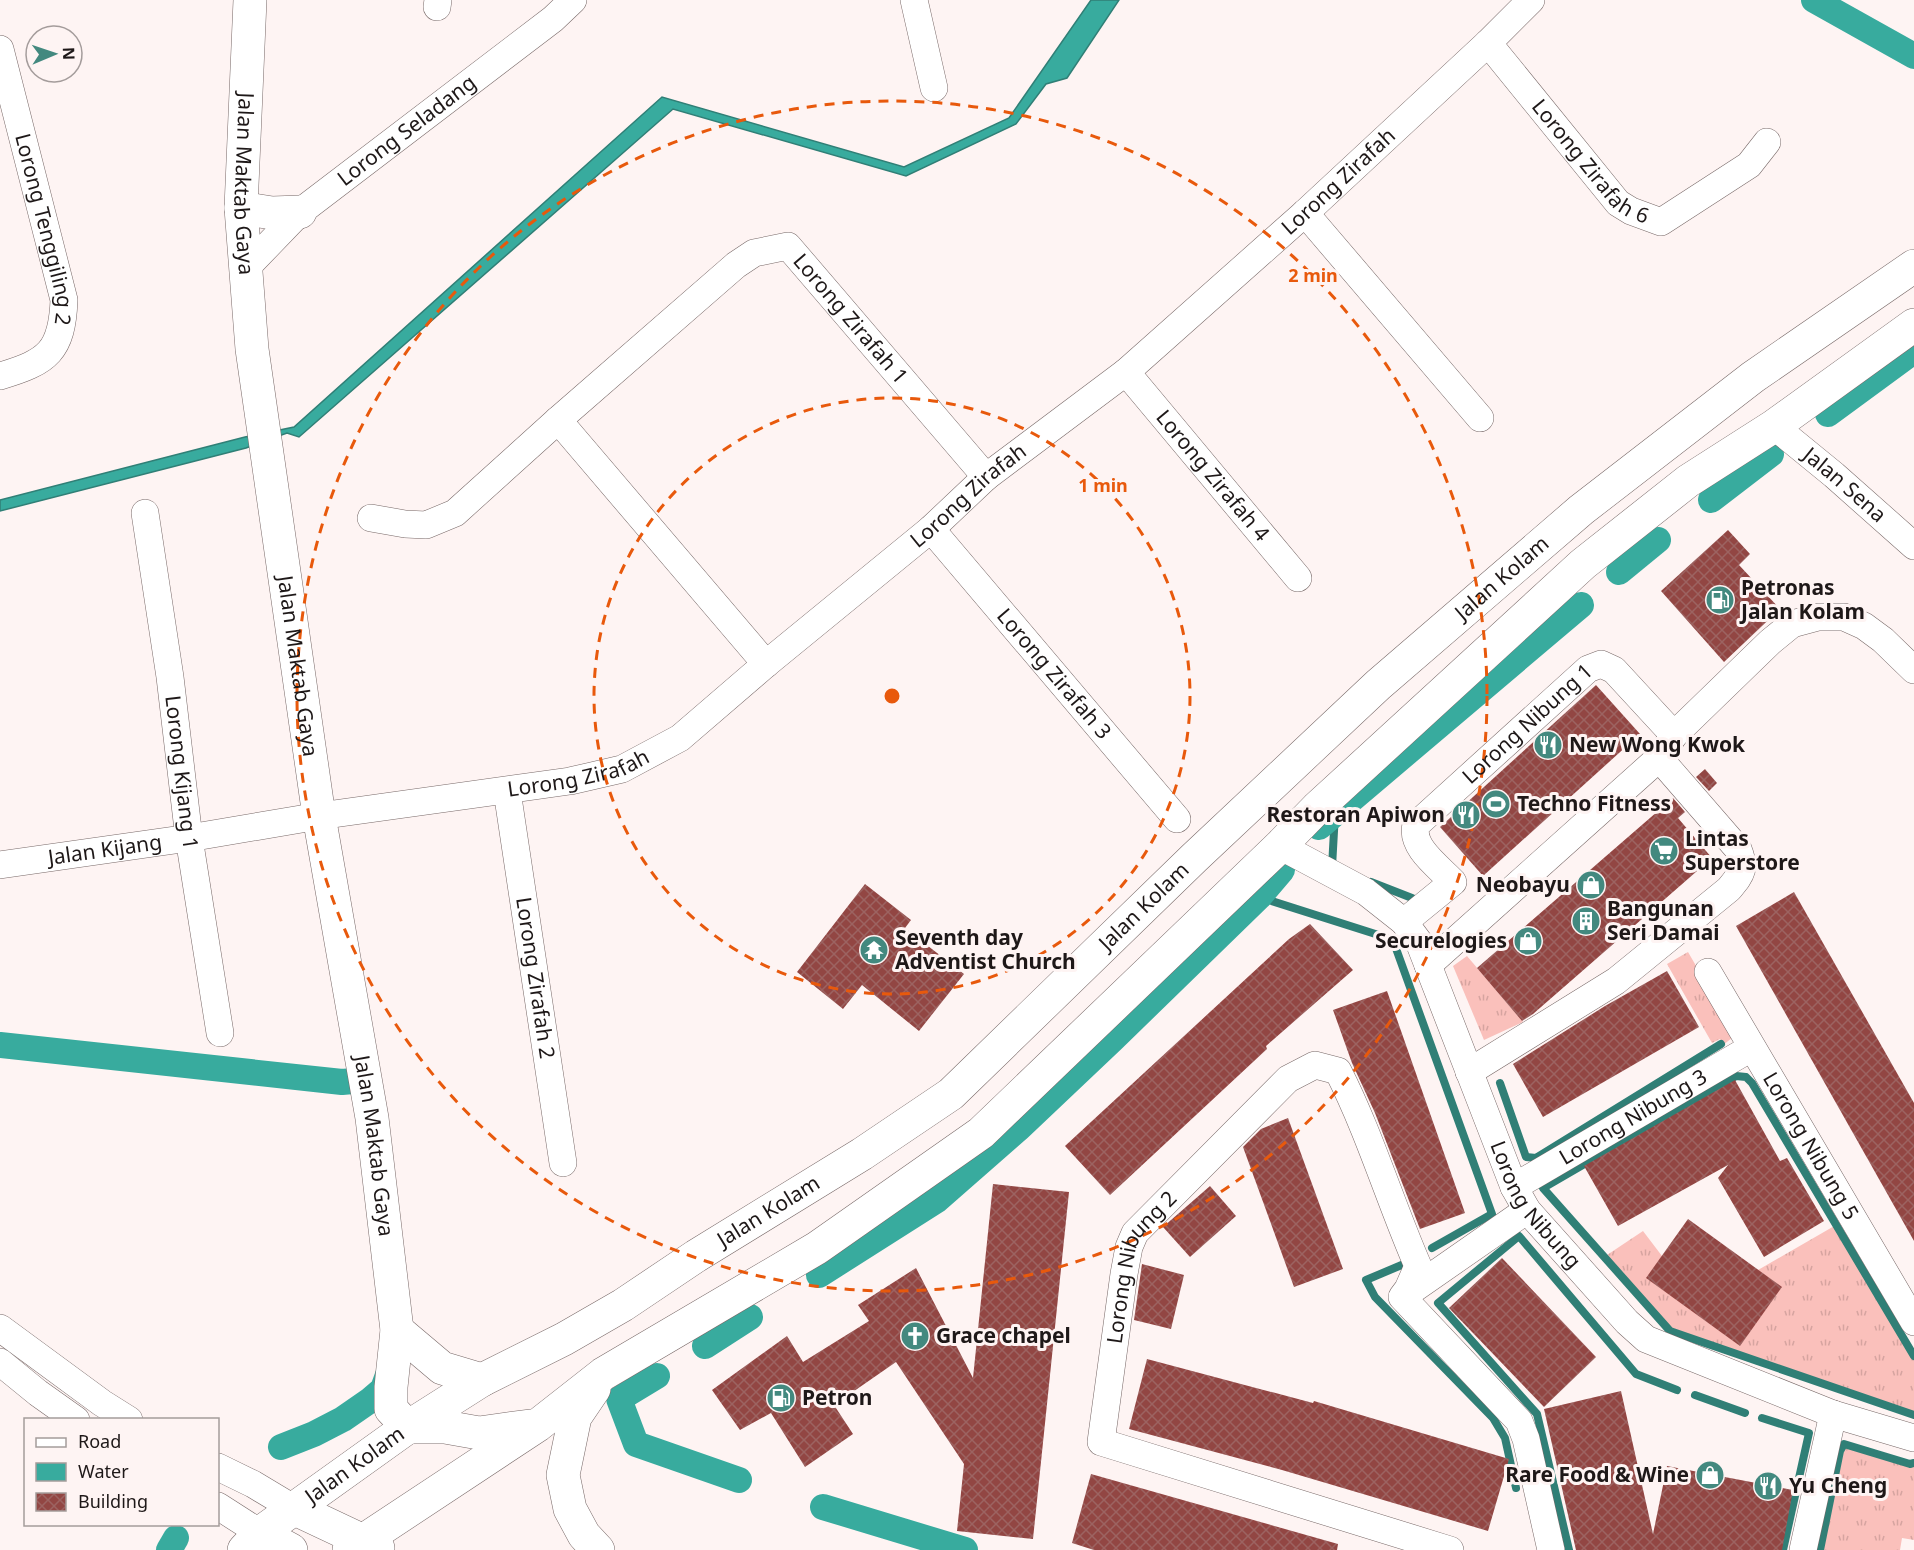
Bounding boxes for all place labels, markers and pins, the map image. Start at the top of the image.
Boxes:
place label: Petronas Jalan Kolam [1739,573,1865,625]
fuel station icon: Petronas Jalan Kolam [1704,584,1736,616]
centre of rings [882,686,902,706]
restaurant icon: New Wong Kwok [1532,729,1564,761]
place label: New Wong Kwok [1569,730,1746,758]
sports icon: Techno Fitness [1480,788,1512,820]
place label: Techno Fitness [1517,789,1671,817]
restaurant icon: Restoran Apiwon [1450,799,1482,831]
place label: Restoran Apiwon [1266,800,1445,828]
place label: Lintas Superstore [1685,824,1800,876]
supermarket icon: Lintas Superstore [1648,835,1680,867]
shop icon: Neobayu [1575,869,1607,901]
place label: Neobayu [1476,870,1570,898]
place label: Bangunan Seri Damai [1607,894,1720,946]
building icon: Bangunan Seri Damai [1570,905,1602,937]
place label: Seventh day Adventist Church [895,923,1076,975]
shop icon: Securelogies [1512,925,1544,957]
place label: Securelogies [1375,926,1507,954]
temple icon: Seventh day Adventist Church [858,934,890,966]
church icon: Grace chapel [899,1320,931,1352]
place label: Grace chapel [936,1321,1071,1349]
fuel station icon: Petron [765,1382,797,1414]
place label: Petron [802,1383,872,1411]
shop icon: Rare Food & Wine [1694,1459,1726,1491]
place label: Rare Food & Wine [1505,1460,1689,1488]
restaurant icon: Yu Cheng [1752,1470,1784,1502]
place label: Yu Cheng [1789,1471,1887,1499]

